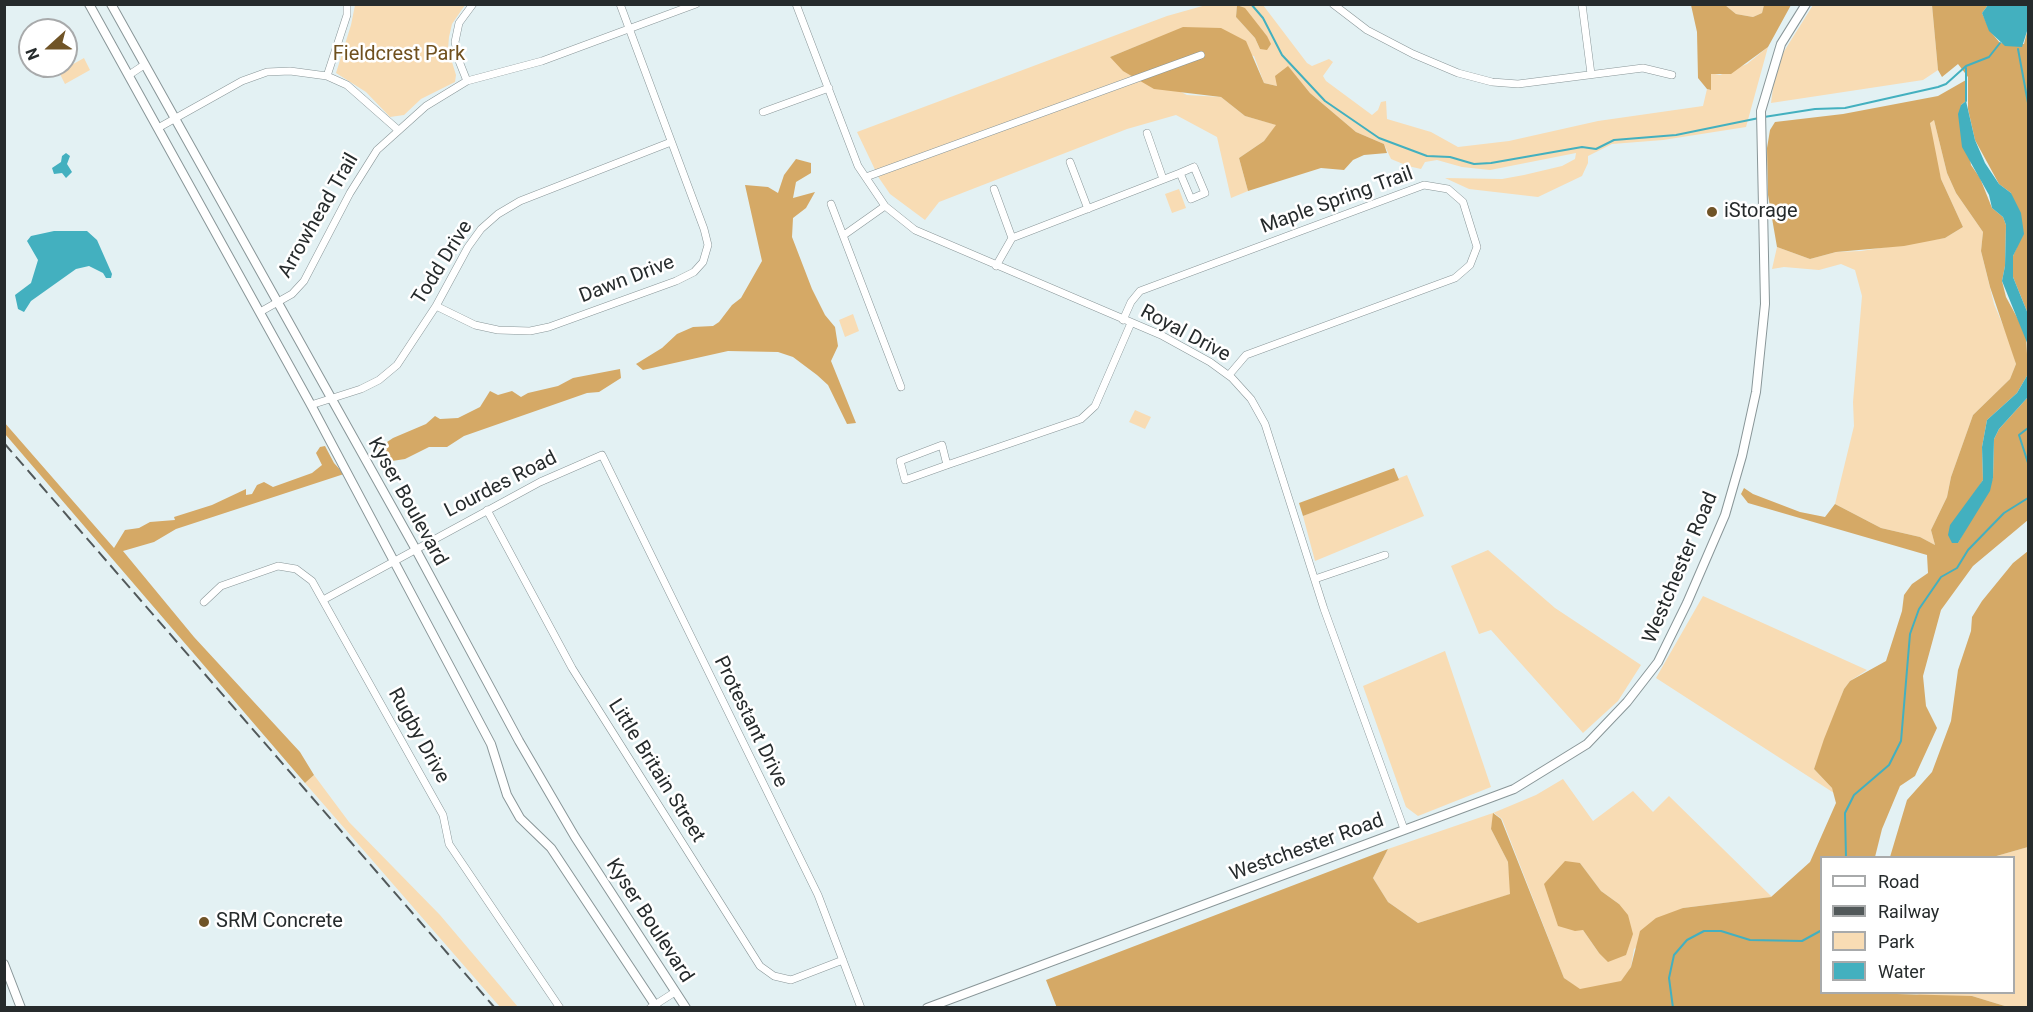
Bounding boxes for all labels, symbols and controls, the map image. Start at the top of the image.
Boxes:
north arrow [18,18,78,78]
park label: Fieldcrest Park [333,43,465,67]
text: N [22,45,43,63]
street label: Arrowhead Trail [274,149,364,283]
street label: Maple Spring Trail [1258,162,1416,240]
place label: iStorage [1724,200,1798,224]
marker: iStorage [1705,205,1719,219]
street label: Todd Drive [408,216,478,310]
street label: Dawn Drive [576,251,678,309]
street label: Royal Drive [1136,300,1234,368]
street label: Kyser Boulevard [362,434,452,570]
street label: Lourdes Road [441,446,561,524]
street label: Westchester Road [1638,489,1724,647]
street label: Protestant Drive [708,652,792,792]
street label: Rugby Drive [382,684,454,788]
street label: Little Britain Street [602,695,710,847]
street label: Westchester Road [1227,809,1387,887]
street label: Kyser Boulevard [600,855,698,987]
legend [1820,856,2015,994]
text: Road [1878,871,1919,892]
text: Railway [1878,901,1939,922]
place label: SRM Concrete [216,910,343,934]
marker: SRM Concrete [197,915,211,929]
text: Park [1878,931,1914,952]
text: Water [1878,961,1925,982]

